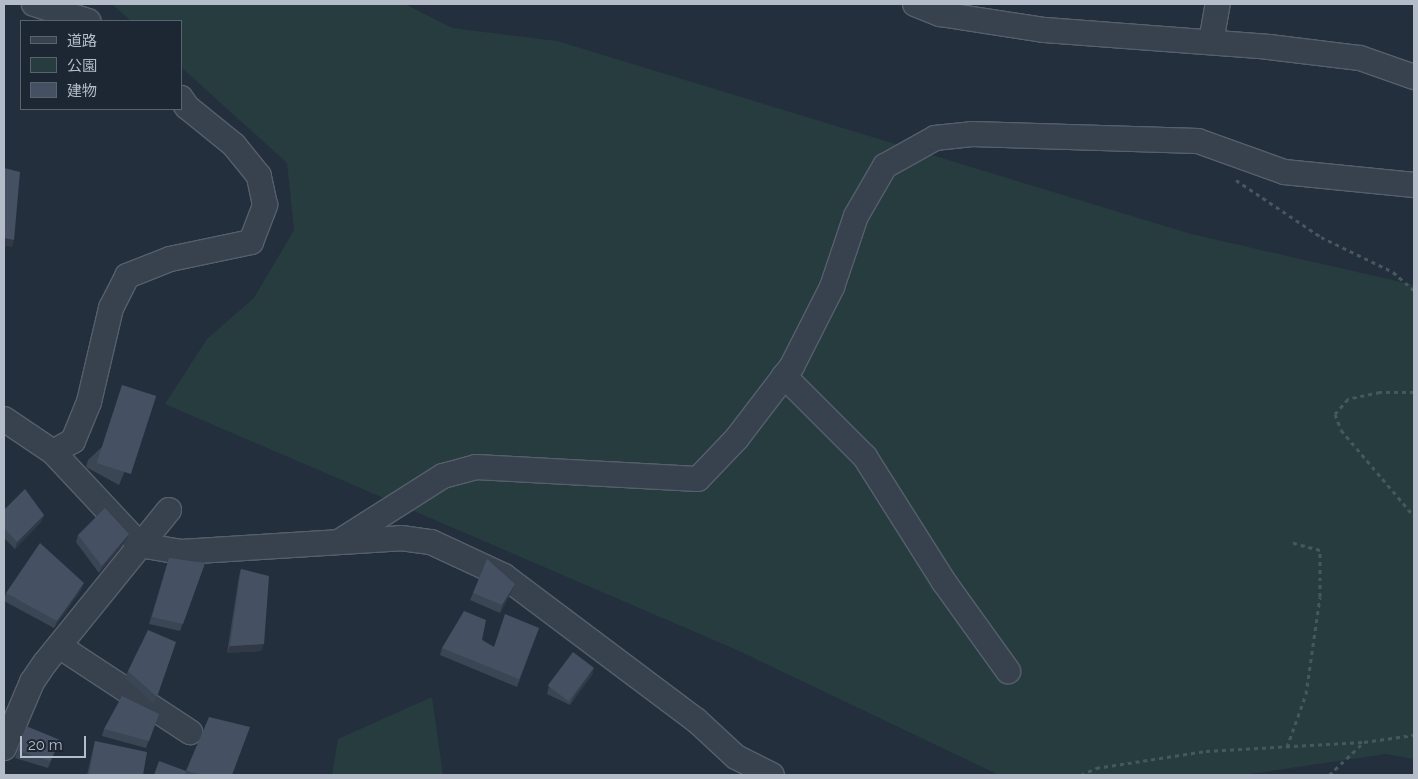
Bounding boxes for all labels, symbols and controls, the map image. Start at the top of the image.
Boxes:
legend [20,20,182,110]
text: 道路 [67,32,97,50]
text: 公園 [67,57,97,75]
text: 建物 [67,82,97,100]
scale bar [22,726,89,758]
text: 20 m [28,736,63,754]

